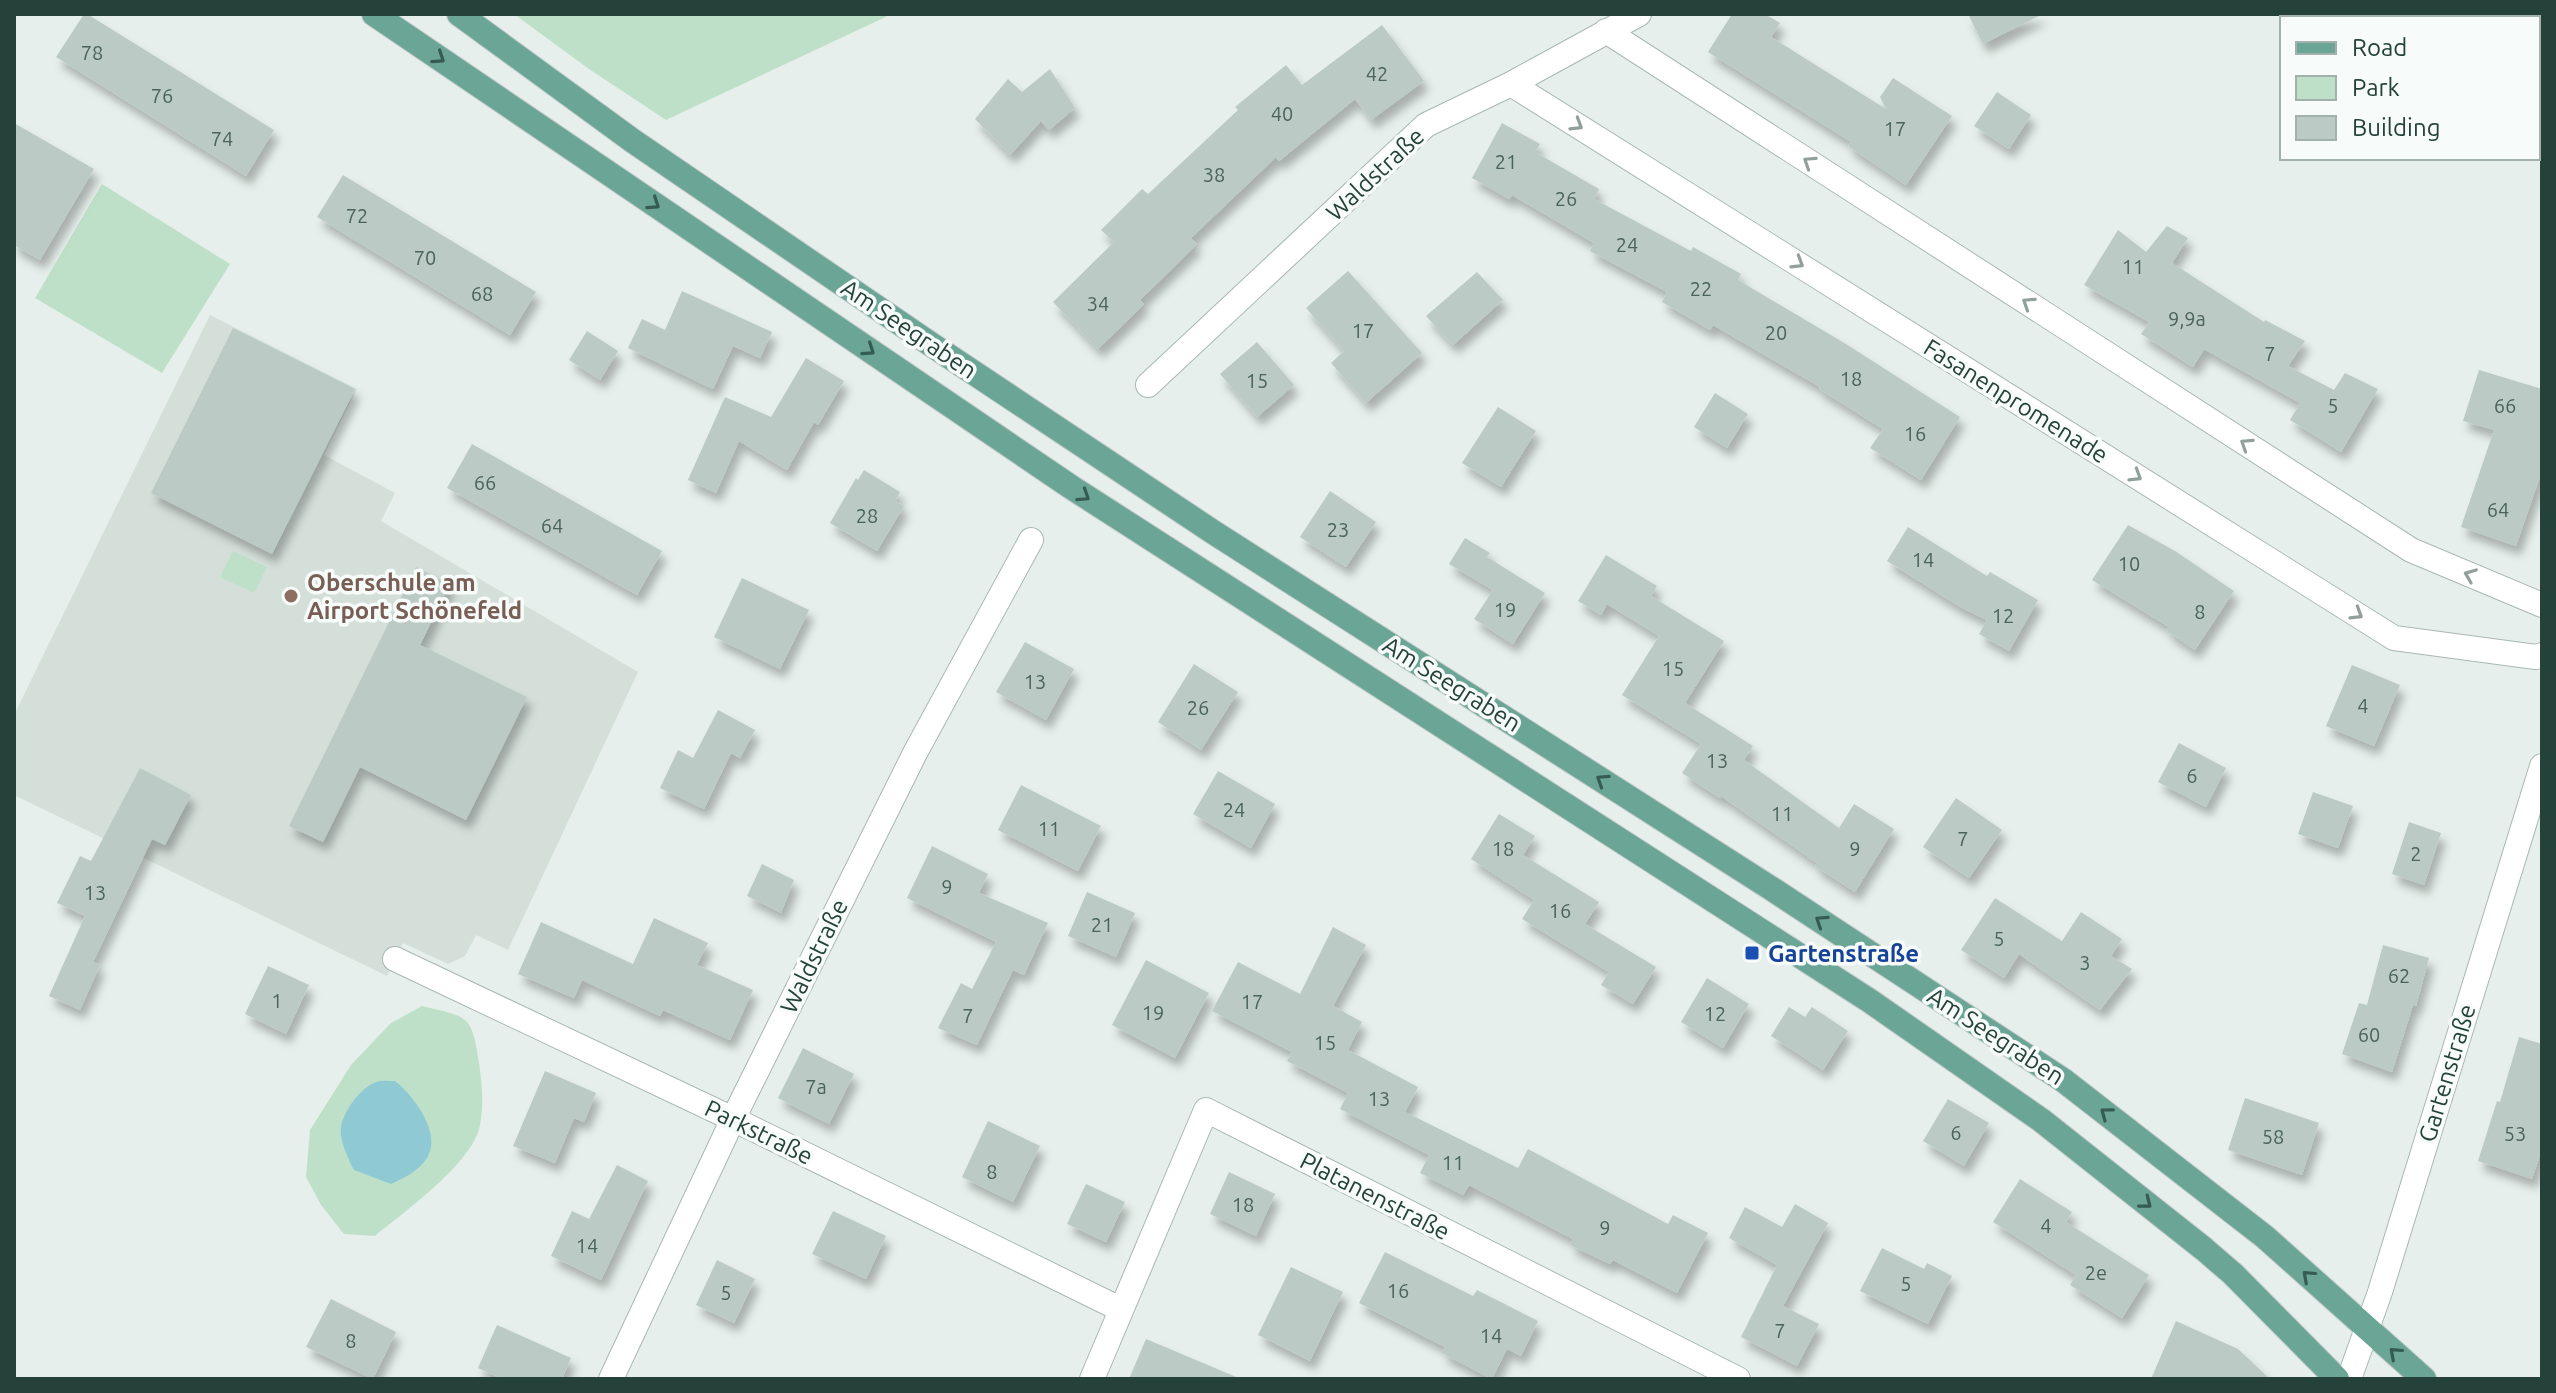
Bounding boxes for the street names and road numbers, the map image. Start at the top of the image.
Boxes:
street label: Waldstraße [1321,122,1429,226]
street label: Am Seegraben [836,274,982,384]
street label: Fasanenpromenade [1919,333,2113,469]
street label: Am Seegraben [1378,631,1526,737]
street label: Waldstraße [775,895,853,1017]
street label: Am Seegraben [1923,982,2069,1090]
street label: Gartenstraße [2413,1001,2481,1145]
street label: Parkstraße [701,1094,817,1170]
street label: Platanenstraße [1296,1147,1454,1245]

